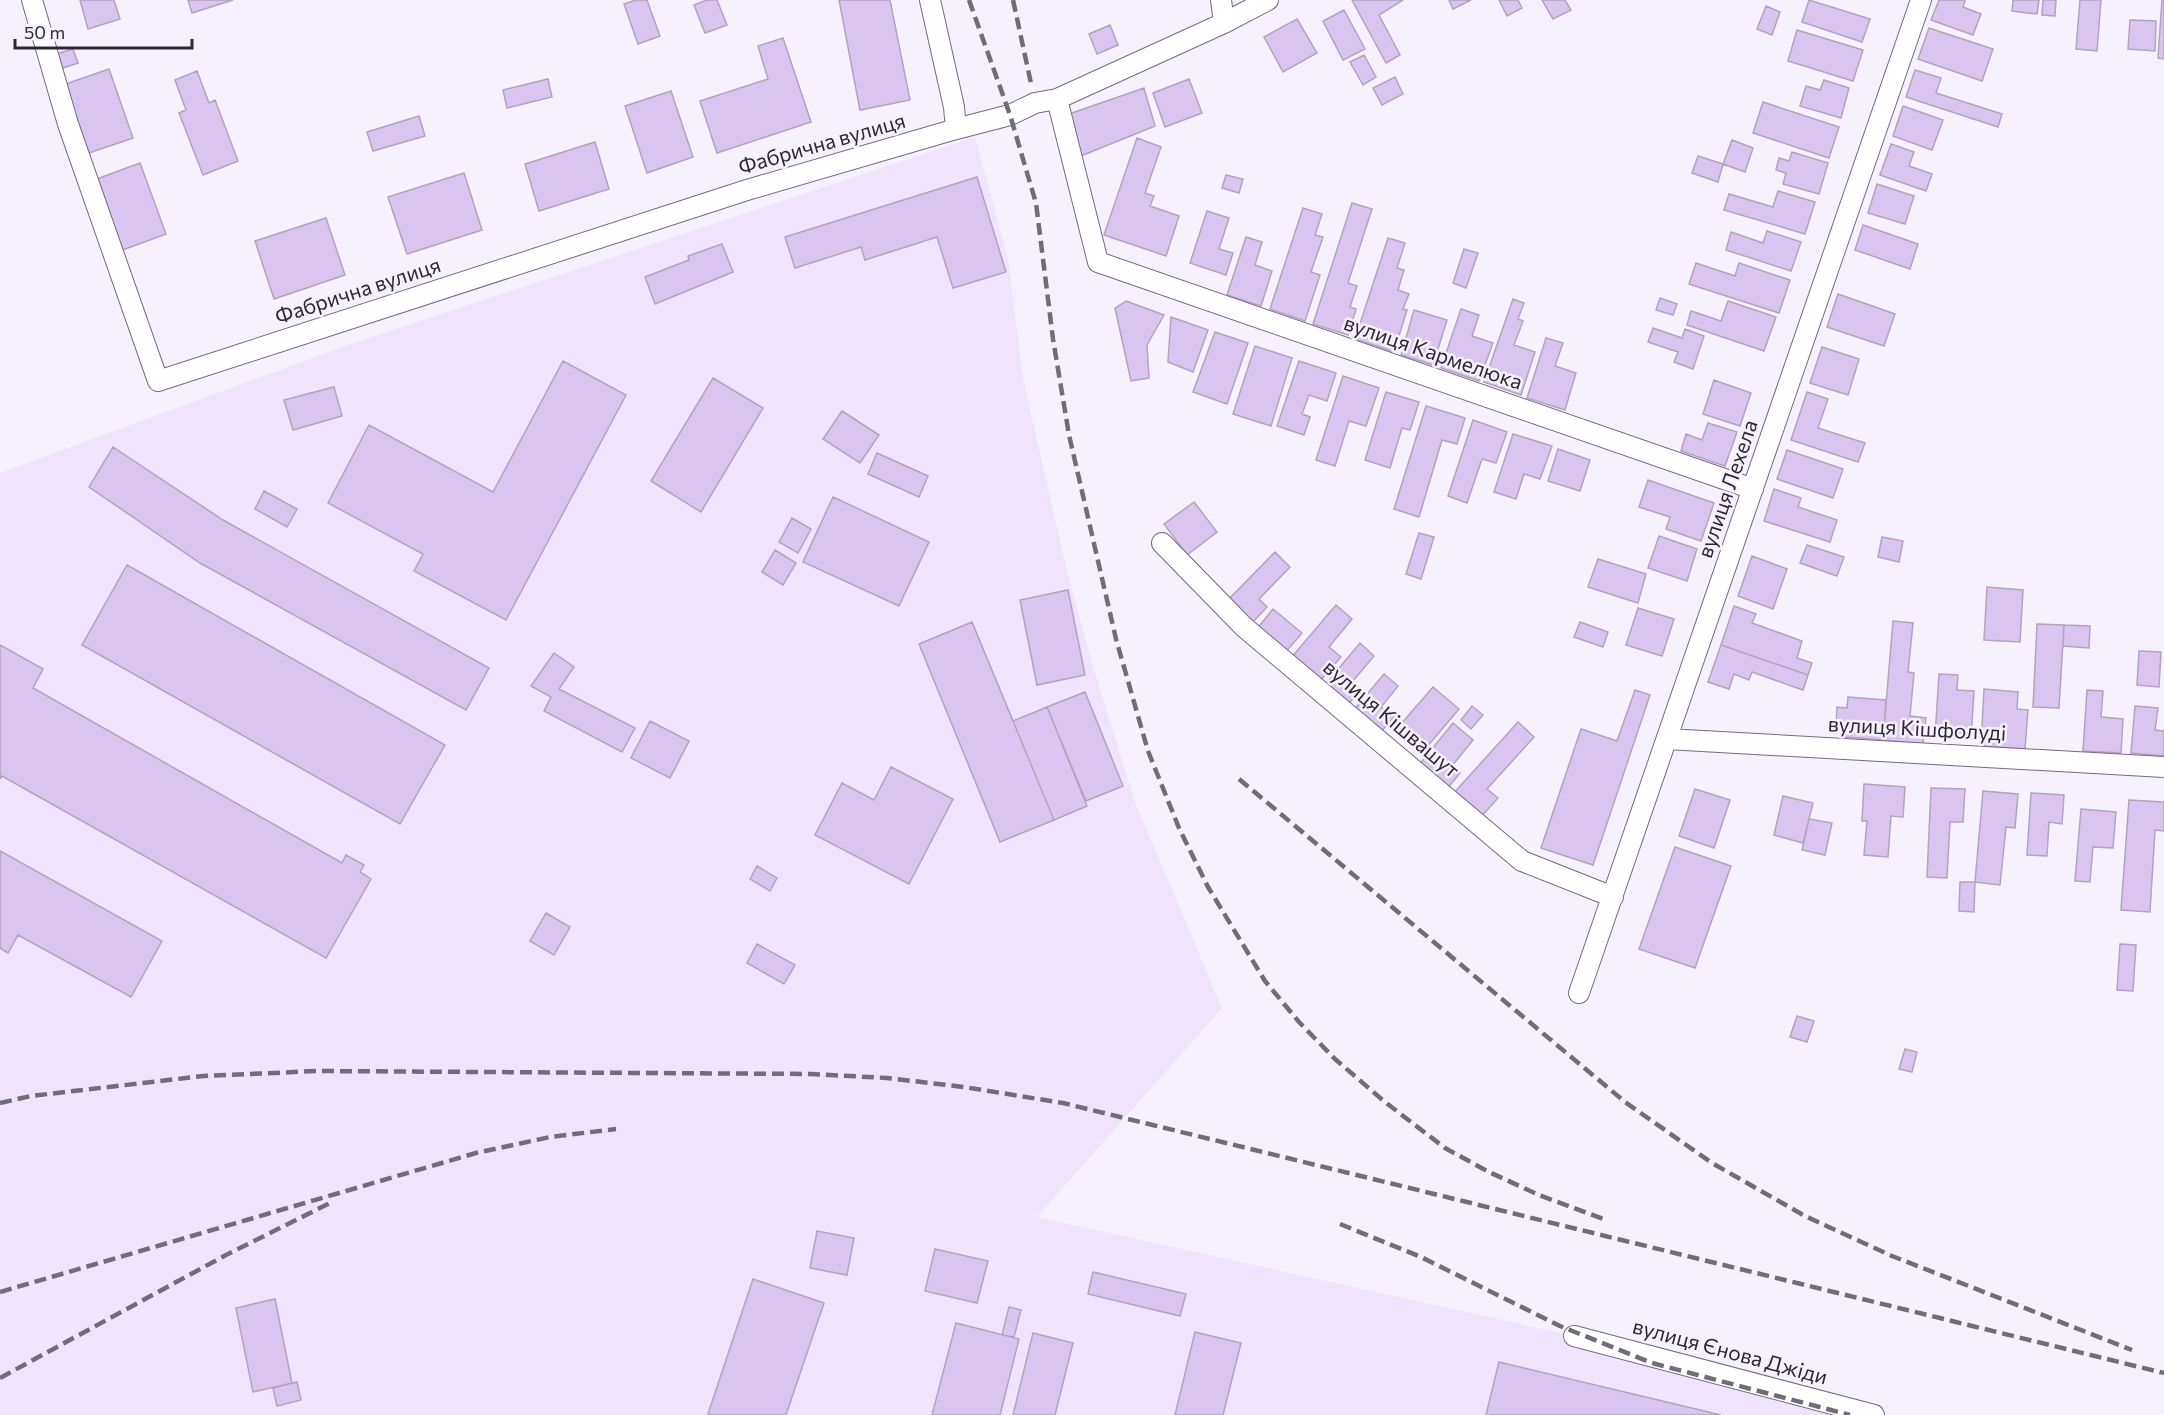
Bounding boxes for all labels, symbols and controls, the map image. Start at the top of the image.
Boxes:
scale bar [15,12,192,50]
text: 50 m [24,21,65,43]
street label: Фабрична вулиця [735,107,908,178]
street label: Фабрична вулиця [272,251,443,328]
street label: вулиця Кармелюка [1341,309,1526,394]
street label: вулиця Лехела [1691,416,1762,561]
street label: вулиця Кішвашут [1319,654,1465,782]
street label: вулиця Кішфолуді [1827,710,2007,745]
street label: вулиця Єнова Джіди [1630,1313,1830,1389]

